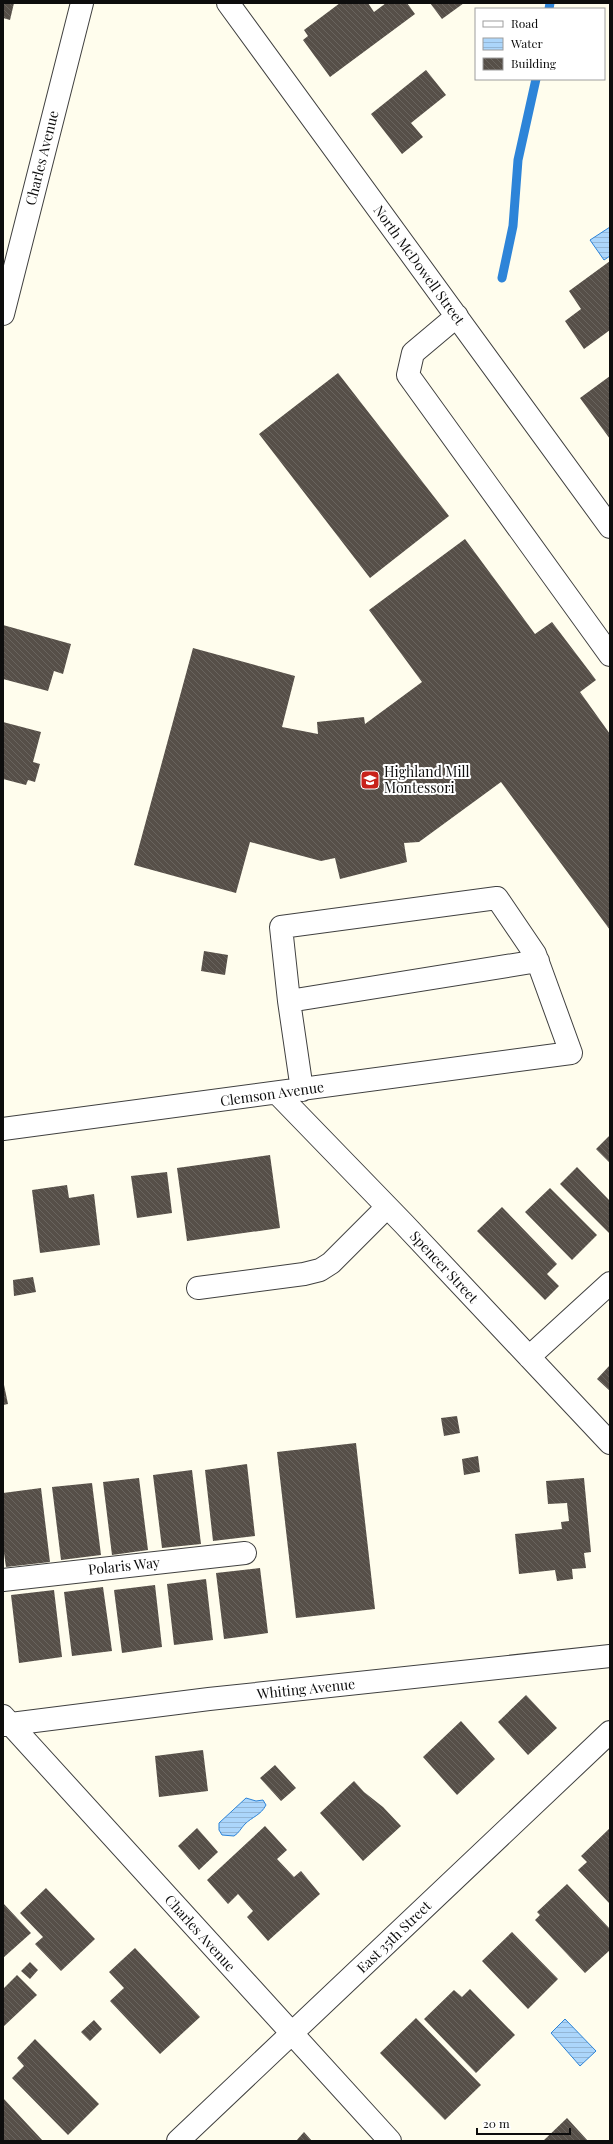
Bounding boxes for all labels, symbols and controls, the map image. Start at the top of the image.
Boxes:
legend [475,8,605,80]
text: Road [511,15,538,31]
text: Water [510,35,544,51]
text: Building [511,55,557,71]
street label: Charles Avenue [21,108,62,207]
street label: North McDowell Street [370,201,470,329]
place label: Highland Mill Montessori [384,762,470,797]
school or university icon: Highland Mill Montessori [359,769,381,791]
street label: Clemson Avenue [219,1077,325,1110]
street label: Spencer Street [406,1227,483,1308]
street label: Polaris Way [87,1552,161,1579]
street label: Whiting Avenue [255,1674,356,1703]
street label: Charles Avenue [161,1890,240,1975]
street label: East 35th Street [352,1896,436,1977]
scale bar [477,2110,570,2136]
text: 20 m [483,2115,510,2131]

